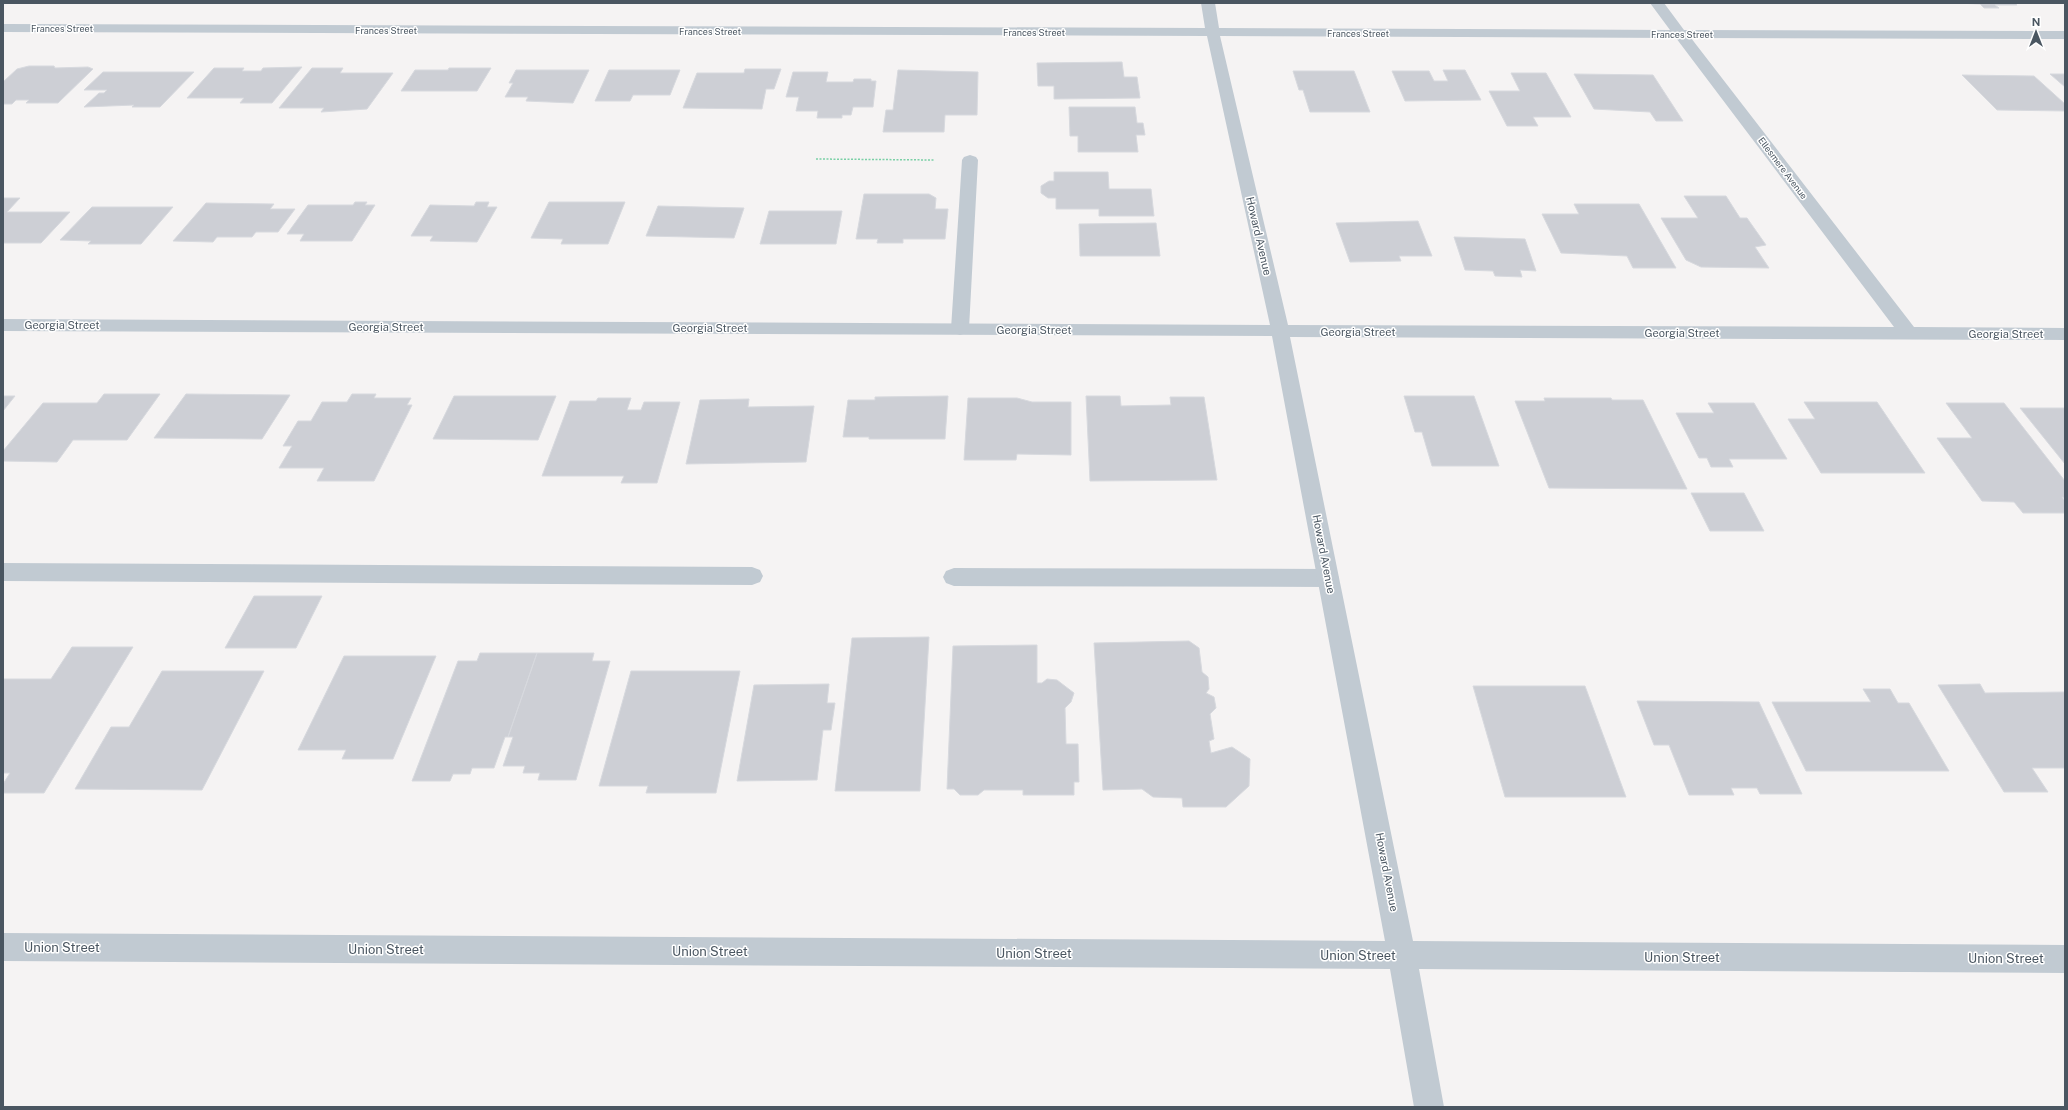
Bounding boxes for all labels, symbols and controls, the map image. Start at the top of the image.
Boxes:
north arrow [2016,12,2056,52]
text: N [2032,16,2040,28]
street label: Frances Street [31,23,93,34]
street label: Frances Street [355,25,417,36]
street label: Frances Street [679,26,741,37]
street label: Frances Street [1003,27,1065,38]
street label: Frances Street [1327,28,1389,39]
street label: Frances Street [1651,29,1713,40]
street label: Ellesmere Avenue [1756,135,1810,201]
street label: Howard Avenue [1244,196,1274,276]
street label: Georgia Street [24,319,100,331]
street label: Georgia Street [348,321,424,333]
street label: Georgia Street [672,322,748,334]
street label: Georgia Street [996,324,1072,336]
street label: Georgia Street [1320,326,1396,338]
street label: Georgia Street [1644,327,1720,339]
street label: Georgia Street [1968,328,2044,340]
street label: Howard Avenue [1310,513,1338,595]
street label: Howard Avenue [1373,831,1401,913]
street label: Union Street [24,940,100,955]
street label: Union Street [348,942,424,957]
street label: Union Street [672,944,748,959]
street label: Union Street [996,946,1072,961]
street label: Union Street [1320,948,1396,963]
street label: Union Street [1644,950,1720,965]
street label: Union Street [1968,951,2044,966]

